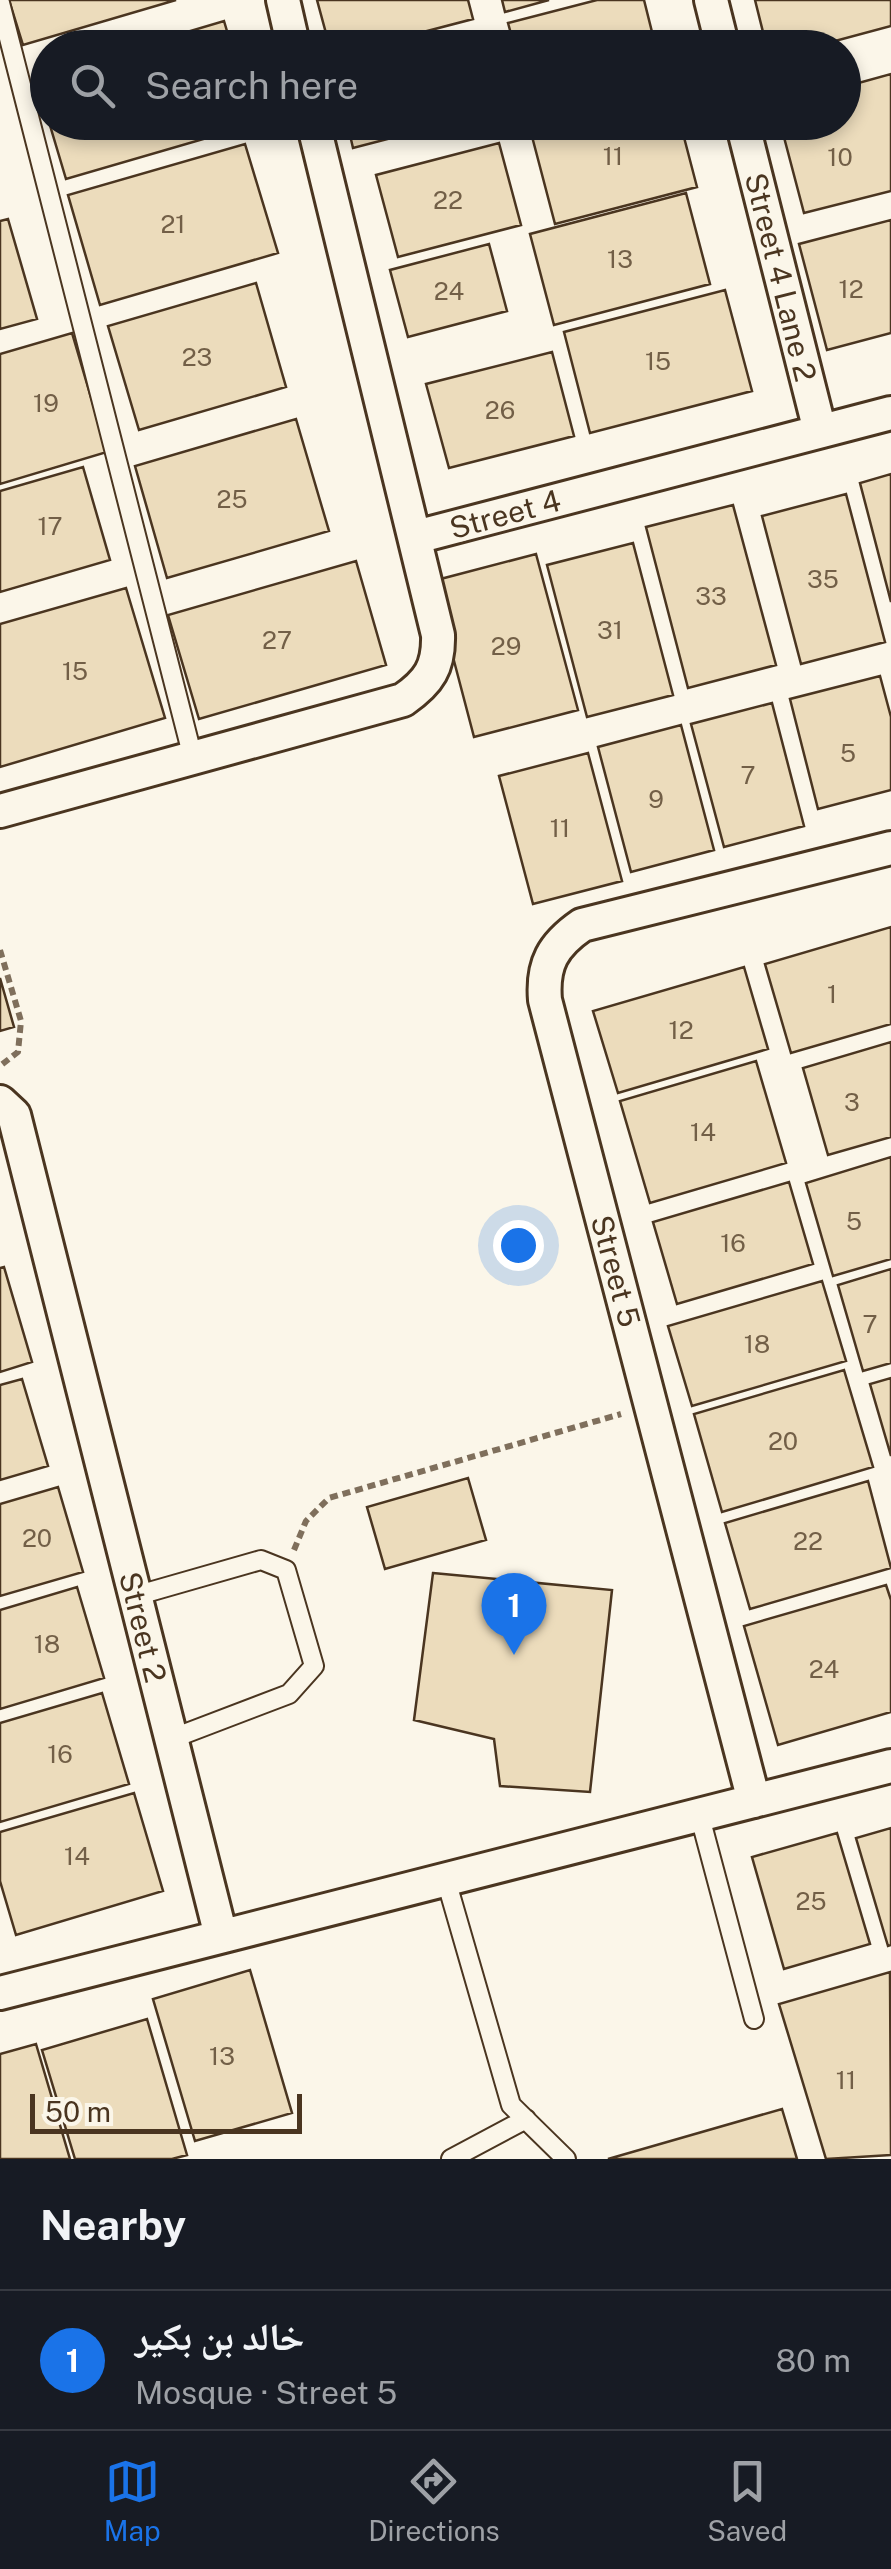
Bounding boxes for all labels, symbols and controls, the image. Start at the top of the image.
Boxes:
search box [30,30,861,140]
icon: search [65,58,120,113]
text: Search here [145,63,358,108]
house number: 11 [603,141,623,171]
house number: 10 [827,142,853,172]
street label: Street 4 Lane 2 [738,169,824,385]
house number: 22 [433,185,463,215]
house number: 21 [160,209,186,239]
house number: 13 [607,244,633,274]
house number: 12 [838,274,864,304]
house number: 24 [434,276,464,306]
house number: 23 [182,342,212,372]
house number: 15 [645,346,671,376]
house number: 19 [33,388,59,418]
house number: 26 [485,395,515,425]
street label: Street 4 [445,482,565,546]
house number: 25 [217,484,247,514]
house number: 17 [37,511,63,541]
house number: 35 [807,564,839,594]
house number: 33 [695,581,727,611]
house number: 31 [597,615,623,645]
house number: 27 [262,625,292,655]
house number: 29 [491,631,521,661]
house number: 15 [62,656,88,686]
house number: 5 [840,738,856,768]
house number: 7 [740,760,756,790]
house number: 9 [648,784,664,814]
house number: 11 [550,813,570,843]
house number: 1 [827,979,837,1009]
house number: 12 [668,1015,694,1045]
house number: 3 [844,1087,860,1117]
house number: 14 [690,1117,716,1147]
house number: 5 [846,1206,862,1236]
street label: Street 5 [584,1211,648,1331]
your location [493,1220,544,1271]
house number: 16 [720,1228,746,1258]
house number: 7 [862,1309,878,1339]
house number: 18 [744,1329,770,1359]
house number: 20 [768,1426,798,1456]
house number: 20 [22,1523,52,1553]
house number: 22 [793,1526,823,1556]
street label: Street 2 [112,1568,174,1686]
pin: 1 [482,1572,546,1655]
house number: 18 [34,1629,60,1659]
house number: 24 [809,1654,839,1684]
house number: 16 [47,1739,73,1769]
house number: 14 [64,1841,90,1871]
house number: 25 [796,1886,826,1916]
house number: 13 [209,2041,235,2071]
house number: 11 [836,2065,856,2095]
scale bar [30,2089,302,2134]
text: 50 m [45,2095,111,2128]
text: Nearby [40,2200,186,2249]
text: خالد بن بكير [135,2314,305,2359]
text: 1 [66,2342,79,2379]
text: 80 m [775,2342,851,2379]
text: Mosque · Street 5 [135,2374,397,2411]
tab: Map [104,2454,161,2547]
tab: Directions [368,2454,500,2547]
tab: Saved [707,2454,787,2547]

